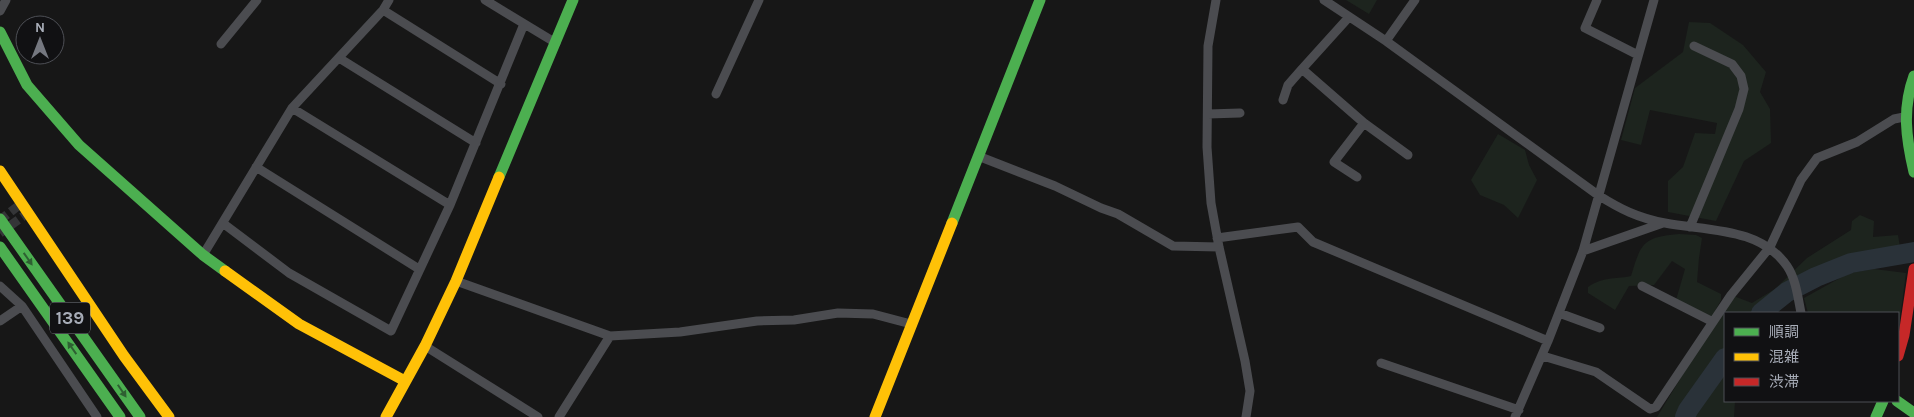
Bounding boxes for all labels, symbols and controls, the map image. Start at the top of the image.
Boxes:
north arrow [15,15,65,65]
text: N [35,19,45,36]
one-way arrow [23,252,33,265]
road number: 139 [50,302,90,334]
legend [1724,312,1899,402]
text: 順調 [1769,323,1799,341]
one-way arrow [67,341,77,355]
text: 混雑 [1769,348,1799,366]
text: 渋滞 [1769,373,1799,391]
one-way arrow [117,384,127,398]

